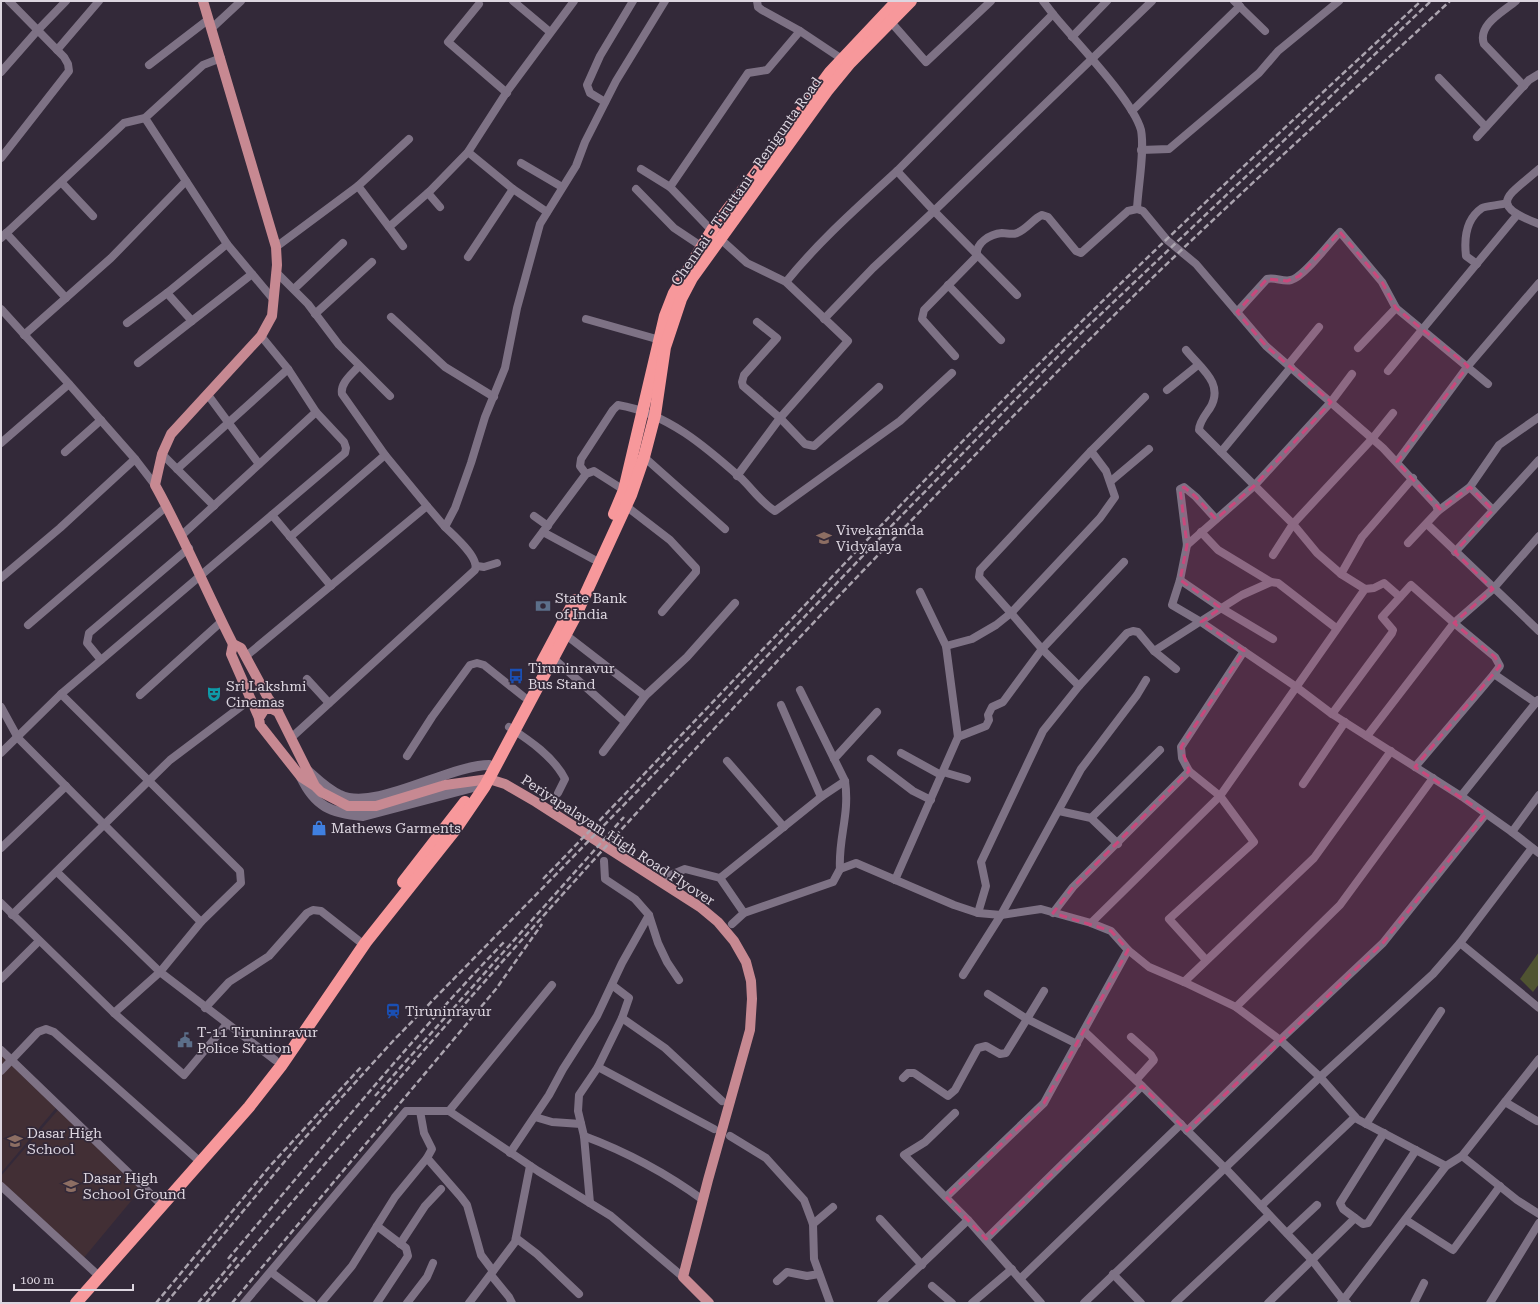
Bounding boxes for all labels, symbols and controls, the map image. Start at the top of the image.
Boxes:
street label: Chennai - Tiruttani - Renigunta Road [668,74,824,288]
place label: Vivekananda Vidyalaya [836,522,924,554]
school or university icon: Vivekananda Vidyalaya [815,529,833,547]
place label: State Bank of India [555,590,627,622]
bank icon: State Bank of India [534,597,552,615]
place label: Tiruninravur Bus Stand [528,660,615,692]
bus stop icon: Tiruninravur Bus Stand [507,667,525,685]
place label: Sri Lakshmi Cinemas [226,678,307,710]
theatre icon: Sri Lakshmi Cinemas [205,685,223,703]
street label: Periyapalayam High Road Flyover [518,771,718,909]
shop icon: Mathews Garments [310,819,328,837]
place label: Mathews Garments [331,820,461,836]
station icon: Tiruninravur [384,1002,402,1020]
place label: Tiruninravur [405,1003,492,1019]
place label: T-11 Tiruninravur Police Station [197,1024,318,1056]
public building icon: T-11 Tiruninravur Police Station [176,1031,194,1049]
place label: Dasar High School [27,1125,102,1157]
school or university icon: Dasar High School [6,1132,24,1150]
place label: Dasar High School Ground [83,1170,186,1202]
school or university icon: Dasar High School Ground [62,1177,80,1195]
scale bar [14,1266,133,1292]
text: 100 m [20,1273,54,1287]

